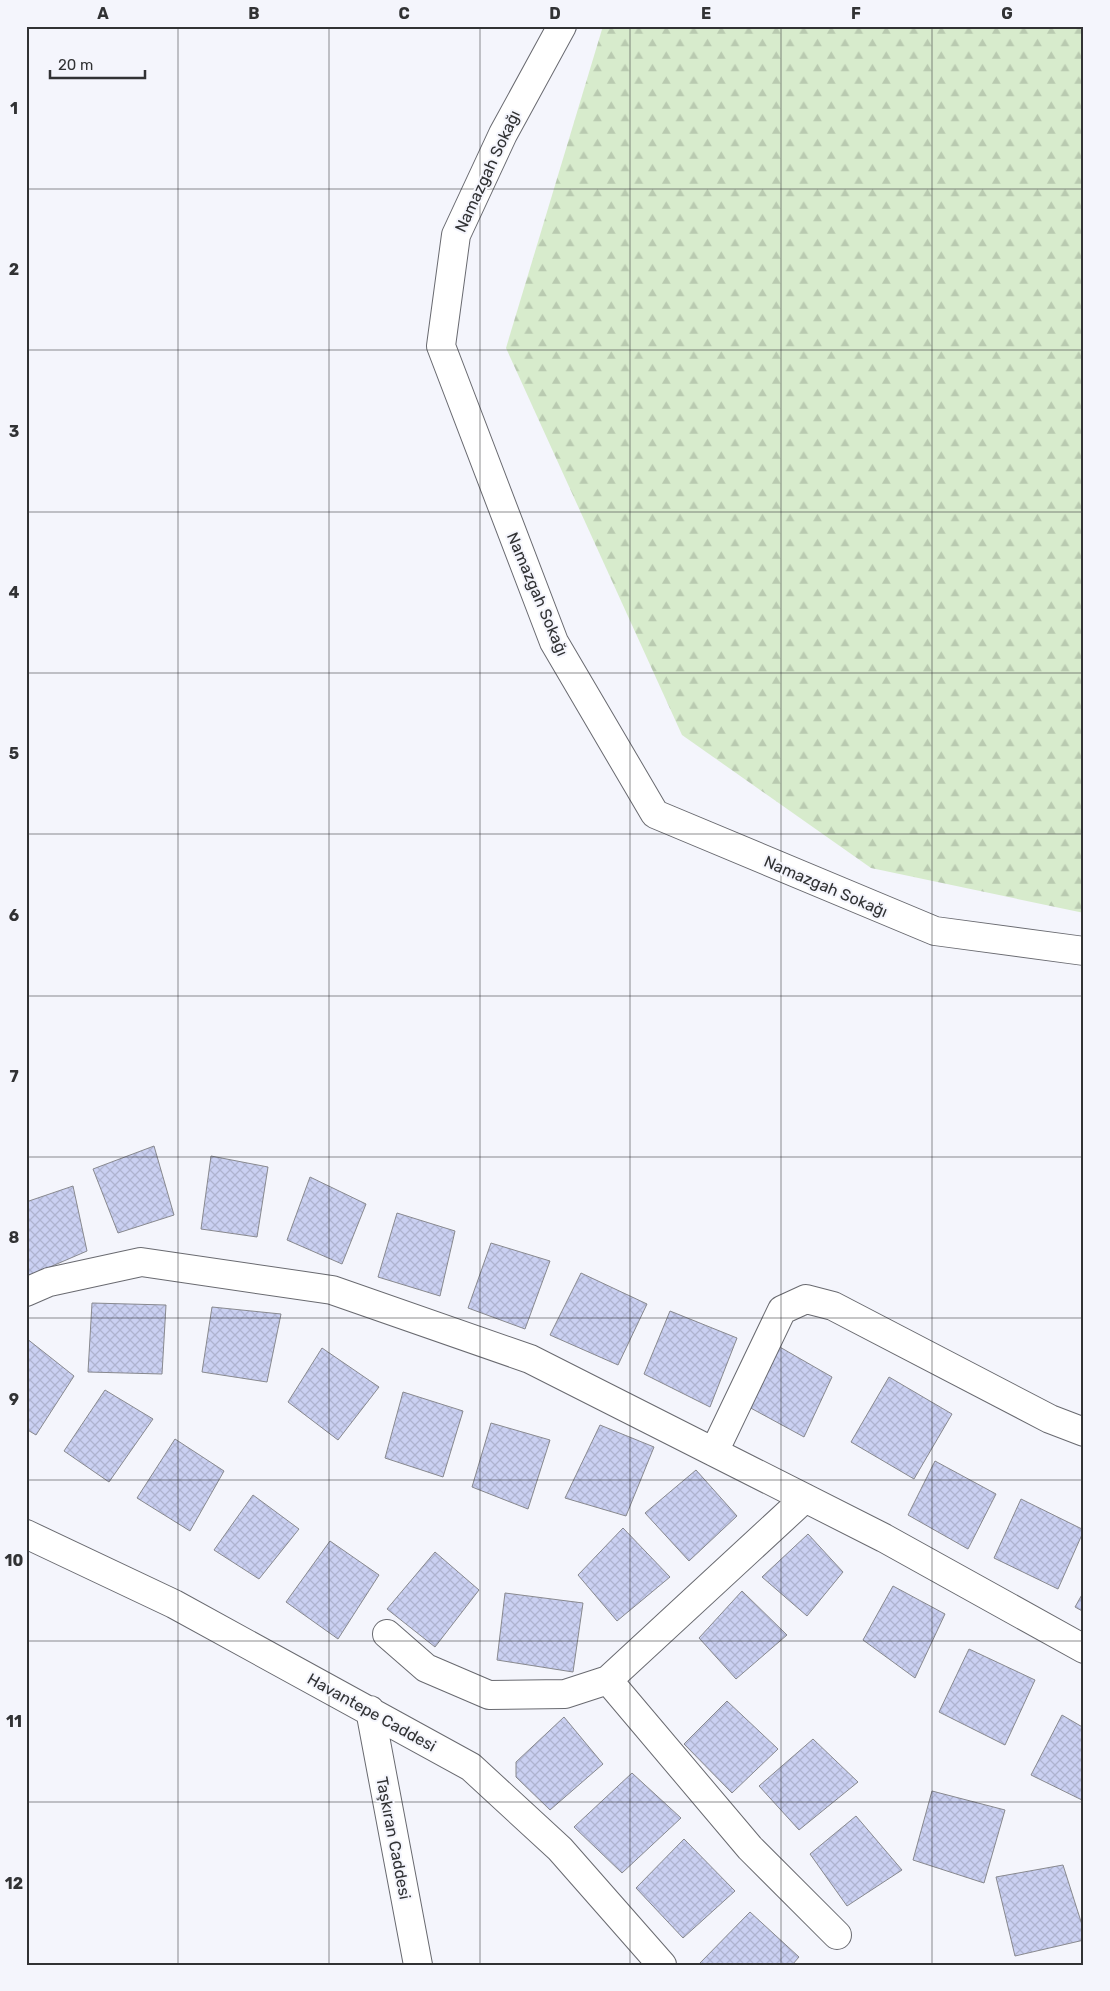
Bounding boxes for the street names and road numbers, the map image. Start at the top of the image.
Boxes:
street label: Namazgah Sokağı [451,107,524,235]
street label: Namazgah Sokağı [503,529,572,659]
street label: Namazgah Sokağı [761,852,891,921]
street label: Havantepe Caddesi [304,1669,439,1756]
street label: Taşkıran Caddesi [372,1775,415,1901]

